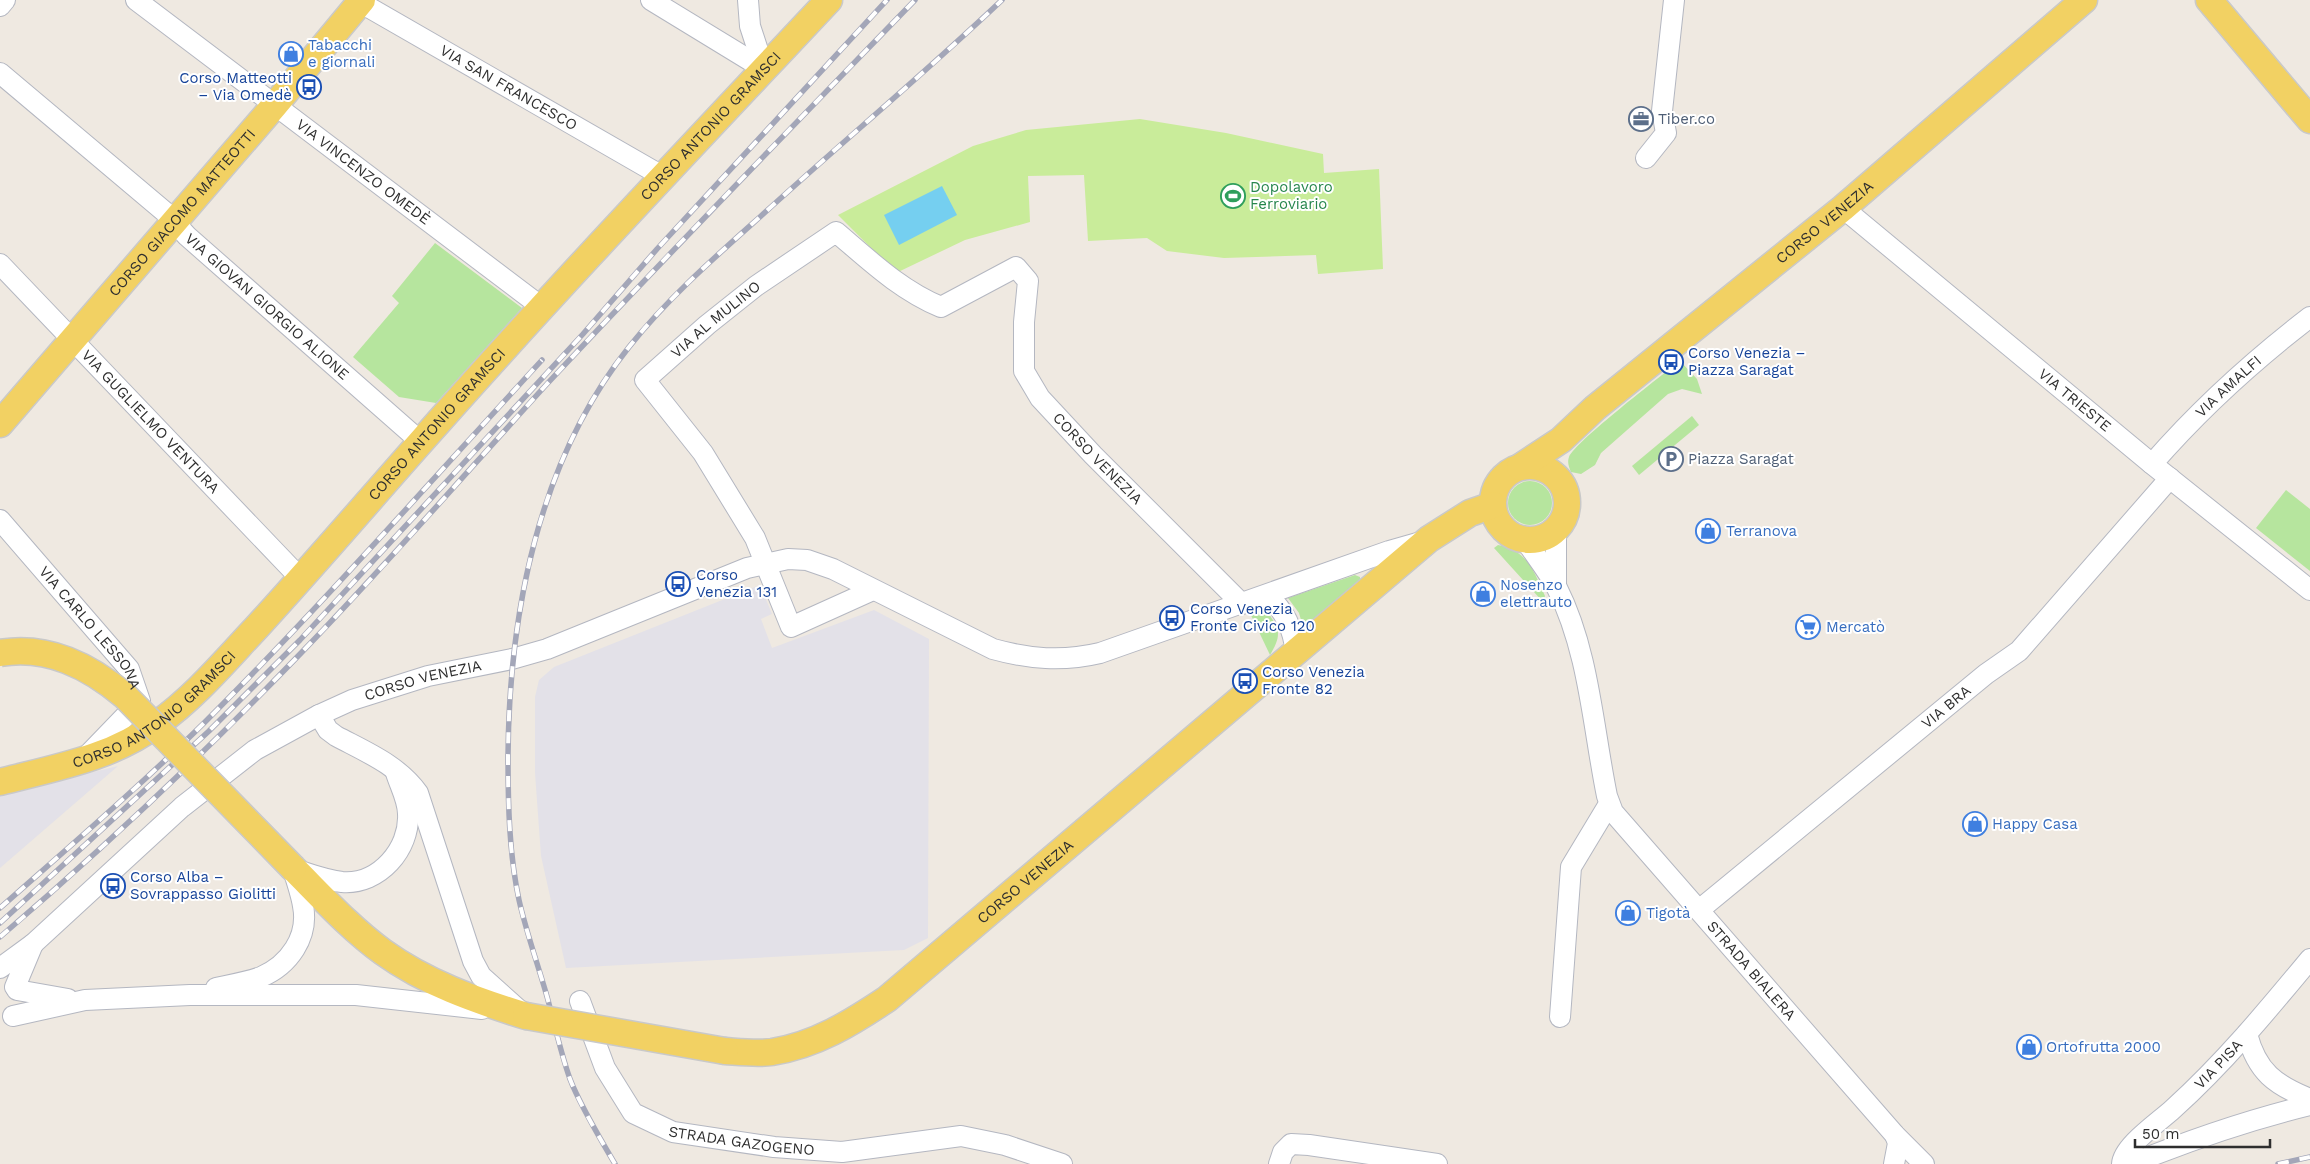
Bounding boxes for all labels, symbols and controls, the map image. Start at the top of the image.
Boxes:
place label: Tabacchi e giornali [308,36,375,71]
shop icon: Tabacchi e giornali [278,41,304,67]
street label: VIA SAN FRANCESCO [437,41,580,134]
street label: CORSO ANTONIO GRAMSCI [636,48,785,204]
place label: Corso Matteotti – Via Omedè [179,69,292,104]
bus stop icon: Corso Matteotti – Via Omedè [296,74,322,100]
office icon: Tiber.co [1628,106,1654,132]
place label: Tiber.co [1658,110,1715,128]
street label: VIA VINCENZO OMEDÈ [292,115,434,229]
street label: CORSO GIACOMO MATTEOTTI [105,125,259,300]
street label: CORSO VENEZIA [1772,177,1877,268]
place label: Dopolavoro Ferroviario [1250,178,1333,213]
sports icon: Dopolavoro Ferroviario [1220,183,1246,209]
street label: VIA GIOVAN GIORGIO ALIONE [181,230,353,383]
street label: VIA AL MULINO [667,277,764,362]
place label: Corso Venezia – Piazza Saragat [1688,344,1805,379]
street label: CORSO ANTONIO GRAMSCI [364,345,509,504]
street label: VIA GUGLIELMO VENTURA [78,346,223,497]
bus stop icon: Corso Venezia – Piazza Saragat [1658,349,1684,375]
street label: VIA AMALFI [2192,351,2265,421]
street label: VIA TRIESTE [2035,365,2115,435]
street label: CORSO VENEZIA [1049,409,1146,508]
parking icon: Piazza Saragat [1658,446,1684,472]
place label: Piazza Saragat [1688,450,1794,468]
shop icon: Terranova [1695,518,1721,544]
place label: Terranova [1726,522,1797,540]
street label: VIA CARLO LESSONA [35,563,144,692]
place label: Corso Venezia 131 [696,566,777,601]
bus stop icon: Corso Venezia 131 [665,571,691,597]
place label: Nosenzo elettrauto [1500,576,1572,611]
shop icon: Nosenzo elettrauto [1470,581,1496,607]
place label: Corso Venezia Fronte Civico 120 [1190,600,1315,635]
bus stop icon: Corso Venezia Fronte Civico 120 [1159,605,1185,631]
supermarket icon: Mercatò [1795,614,1821,640]
place label: Mercatò [1826,618,1885,636]
street label: CORSO ANTONIO GRAMSCI [70,647,240,772]
street label: CORSO VENEZIA [362,656,483,705]
place label: Corso Venezia Fronte 82 [1262,663,1365,698]
bus stop icon: Corso Venezia Fronte 82 [1232,668,1258,694]
street label: VIA BRA [1918,681,1974,732]
shop icon: Happy Casa [1962,811,1988,837]
place label: Happy Casa [1992,815,2078,833]
street label: CORSO VENEZIA [973,836,1077,928]
place label: Corso Alba – Sovrappasso Giolitti [130,868,276,903]
bus stop icon: Corso Alba – Sovrappasso Giolitti [100,873,126,899]
shop icon: Tigotà [1615,900,1641,926]
place label: Tigotà [1646,904,1691,922]
street label: STRADA BIALERA [1703,917,1800,1024]
shop icon: Ortofrutta 2000 [2016,1034,2042,1060]
street label: VIA PISA [2191,1036,2246,1093]
place label: Ortofrutta 2000 [2046,1038,2161,1056]
scale bar [2135,1116,2270,1148]
street label: STRADA GAZOGENO [667,1122,815,1159]
text: 50 m [2142,1125,2179,1143]

